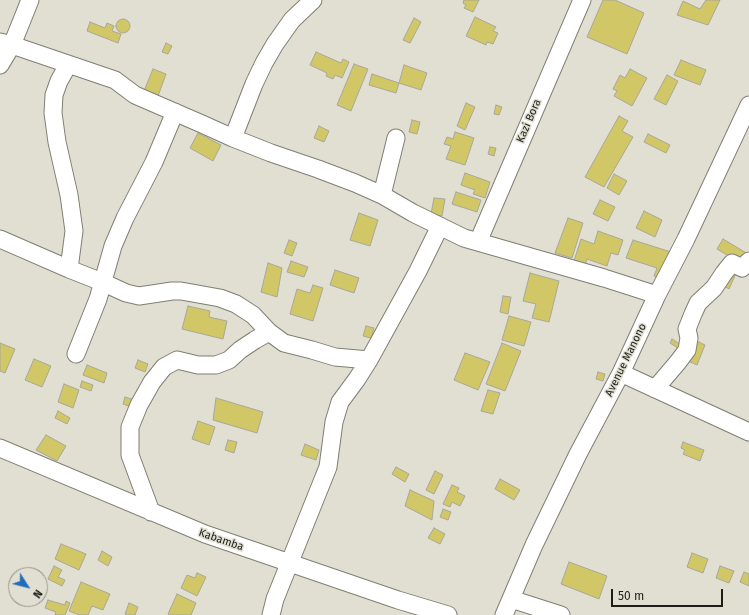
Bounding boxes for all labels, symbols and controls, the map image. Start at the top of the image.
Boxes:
street label: Kazi Bora [514,97,544,145]
street label: Avenue Manono [603,321,649,399]
street label: Kabamba [197,526,245,554]
north arrow [8,567,48,607]
scale bar [613,581,725,607]
text: N [30,587,45,601]
text: 50 m [618,589,644,603]

